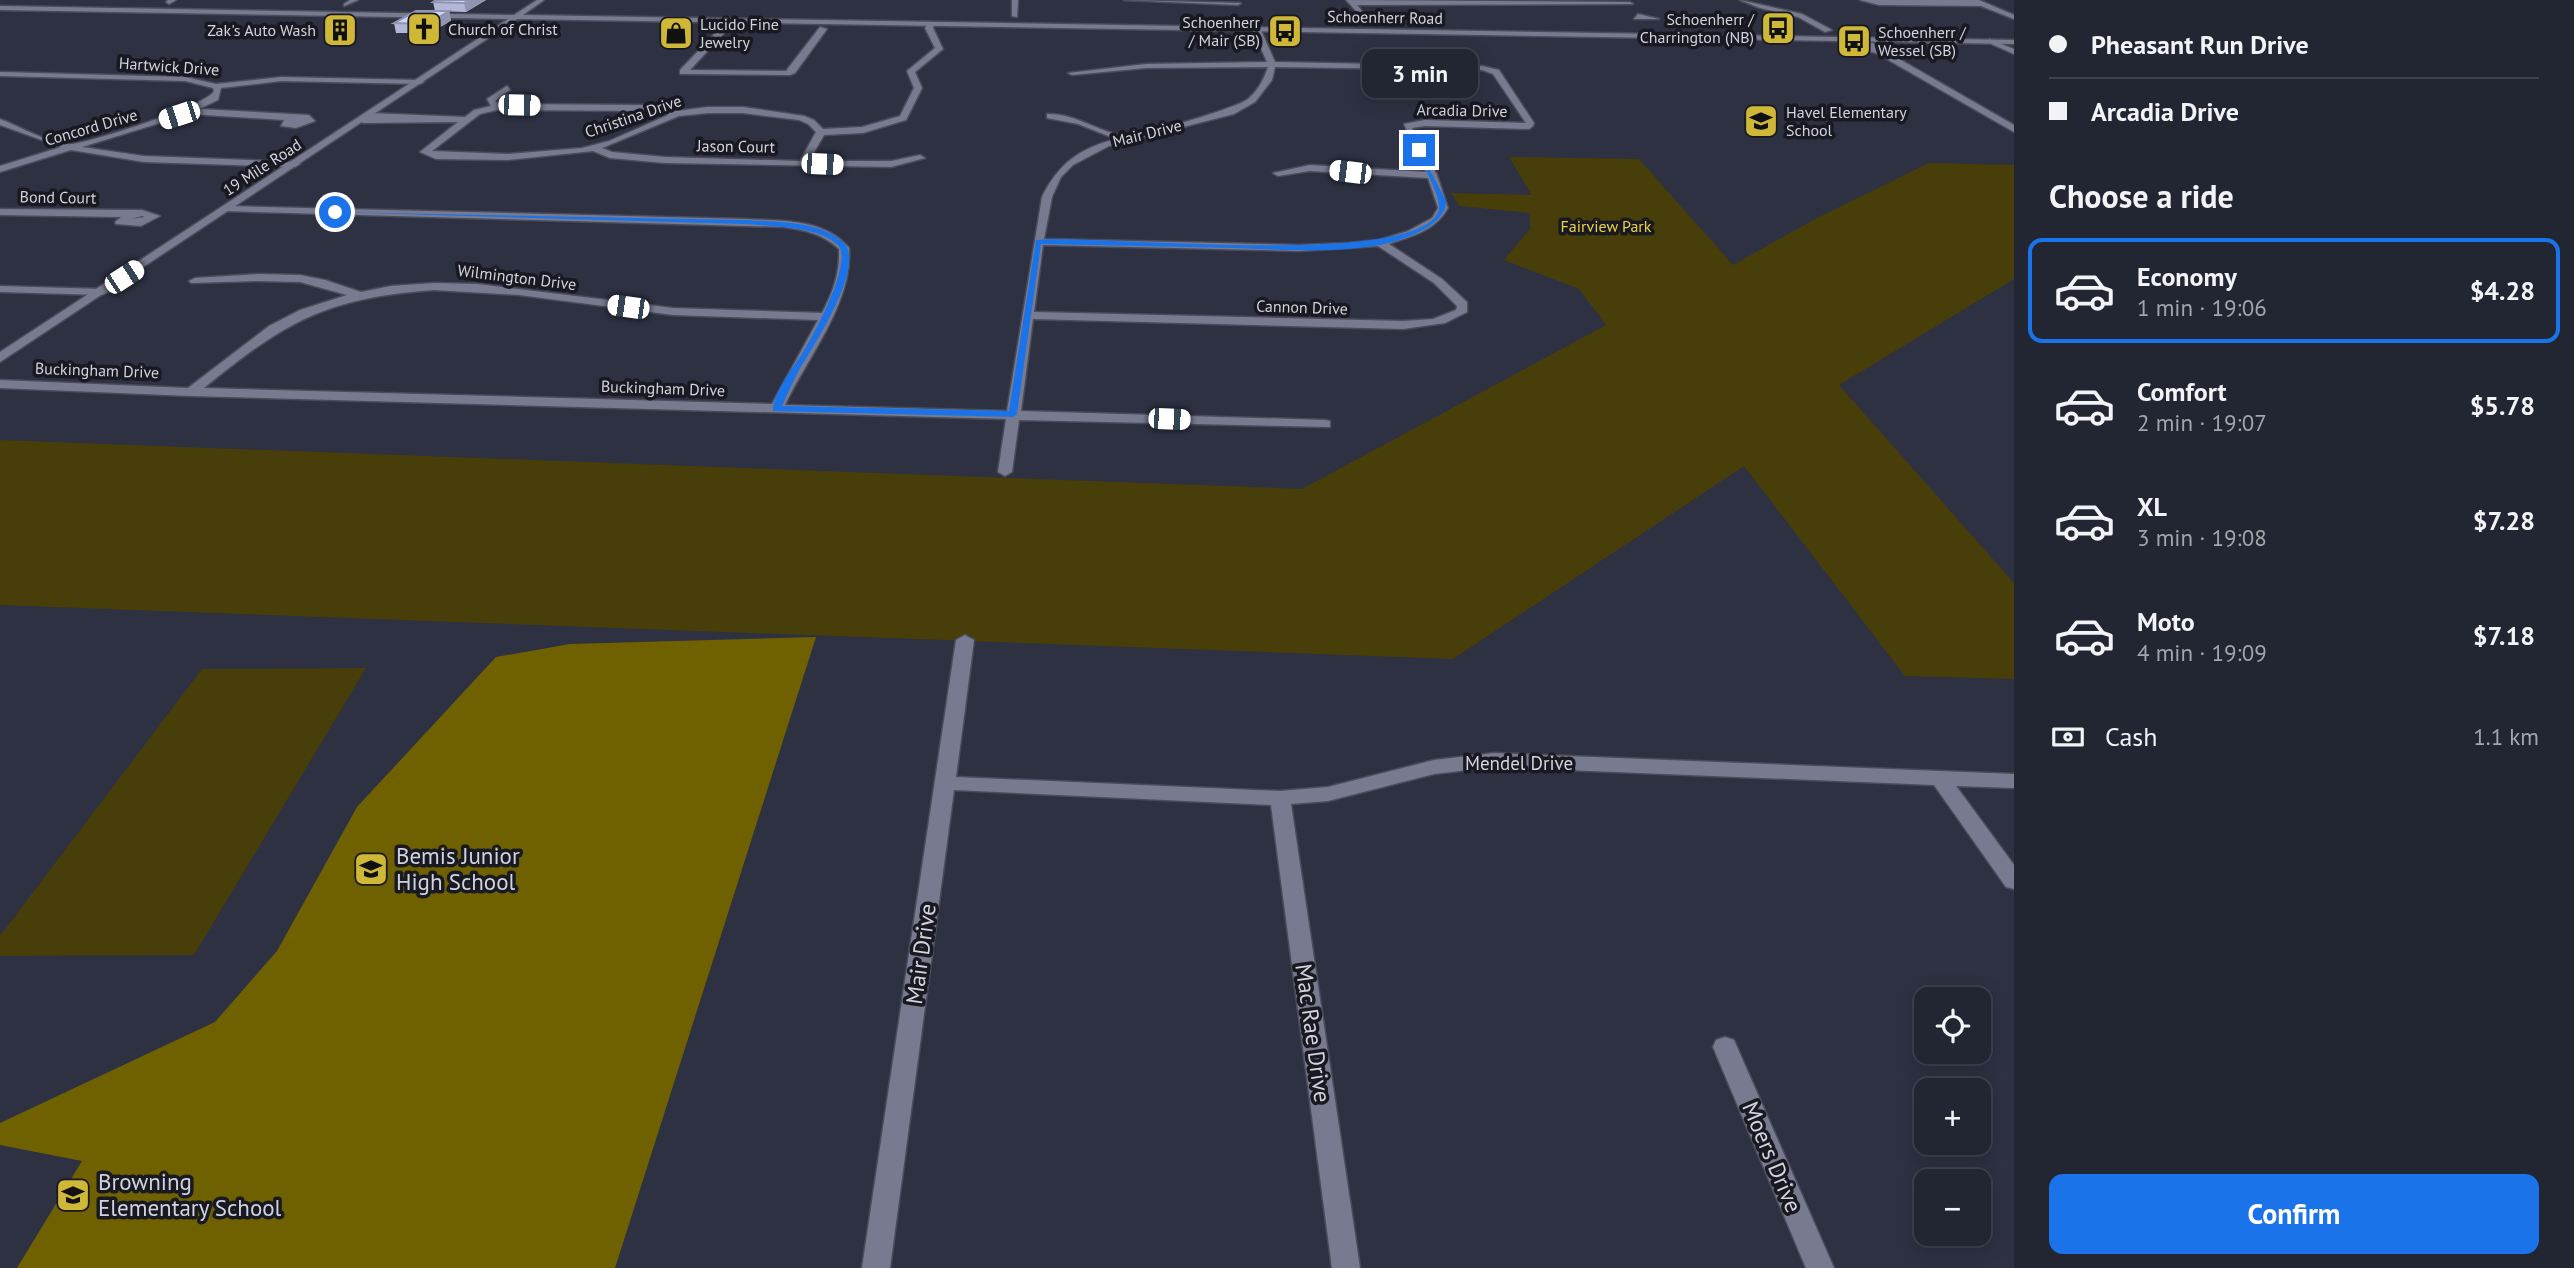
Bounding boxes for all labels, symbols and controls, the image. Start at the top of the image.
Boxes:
street label: Schoenherr Road [1327,6,1443,28]
place label: Schoenherr / Charrington (NB) [1640,9,1755,47]
bus stop icon: Schoenherr / Charrington (NB) [1759,9,1797,47]
church icon: Church of Christ [405,10,443,48]
building icon: Zak's Auto Wash [321,11,359,49]
place label: Schoenherr / Mair (SB) [1182,12,1261,50]
bus stop icon: Schoenherr / Mair (SB) [1266,12,1304,50]
shop icon: Lucido Fine Jewelry [657,14,695,52]
place label: Lucido Fine Jewelry [699,14,779,52]
place label: Church of Christ [448,19,558,39]
place label: Zak's Auto Wash [207,20,316,40]
bus stop icon: Schoenherr / Wessel (SB) [1835,22,1873,60]
place label: Schoenherr / Wessel (SB) [1878,22,1967,60]
text: Pheasant Run Drive [2091,28,2309,61]
callout: 3 min [1361,48,1477,97]
street label: Hartwick Drive [118,53,220,79]
text: 3 min [1392,59,1448,88]
street label: Christina Drive [582,90,684,142]
car [498,94,541,116]
text: Arcadia Drive [2091,95,2239,128]
car [156,99,203,131]
street label: Arcadia Drive [1416,99,1508,121]
school or university icon: Havel Elementary School [1742,102,1780,140]
place label: Havel Elementary School [1786,102,1907,140]
street label: Concord Drive [42,104,140,150]
street label: Mair Drive [1110,115,1184,151]
street label: 19 Mile Road [219,134,305,200]
route end [1403,134,1435,166]
street label: Jason Court [696,135,776,157]
car [801,153,844,175]
car [1328,159,1373,185]
text: Choose a ride [2049,175,2234,217]
street label: Bond Court [19,186,97,208]
route start [319,196,351,228]
park label: Fairview Park [1561,216,1652,236]
car [101,257,148,297]
icon: car [2053,259,2116,322]
street label: Wilmington Drive [456,260,578,294]
text: Economy [2137,260,2237,293]
text: $4.28 [2470,274,2535,307]
text: 1 min · 19:06 [2137,293,2267,322]
car [606,294,651,320]
street label: Cannon Drive [1256,295,1348,319]
street label: Buckingham Drive [35,358,159,382]
icon: car [2053,374,2116,437]
text: Comfort [2137,375,2227,408]
street label: Buckingham Drive [601,376,725,400]
text: $5.78 [2470,389,2535,422]
car [1148,408,1191,430]
text: 2 min · 19:07 [2137,408,2267,437]
icon: car [2053,489,2116,552]
text: XL [2137,490,2167,523]
text: $7.28 [2473,504,2535,537]
text: 3 min · 19:08 [2137,523,2267,552]
icon: car [2053,604,2116,667]
text: Moto [2137,605,2195,638]
text: $7.18 [2473,619,2535,652]
text: 4 min · 19:09 [2137,638,2267,667]
icon: cash [2049,718,2087,756]
text: Cash [2105,720,2157,753]
text: 1.1 km [2473,722,2539,751]
street label: Mendel Drive [1465,751,1573,775]
place label: Bemis Junior High School [396,841,520,896]
school or university icon: Bemis Junior High School [352,850,390,888]
street label: Mair Drive [899,902,942,1006]
street label: Mac Rae Drive [1289,962,1338,1104]
map controls [1914,987,1991,1246]
button: locate [1914,987,1991,1064]
button: + [1914,1078,1991,1155]
street label: Moers Drive [1736,1097,1809,1217]
place label: Browning Elementary School [98,1167,282,1222]
button: − [1914,1169,1991,1246]
button: Confirm [2049,1174,2539,1254]
school or university icon: Browning Elementary School [54,1176,92,1214]

